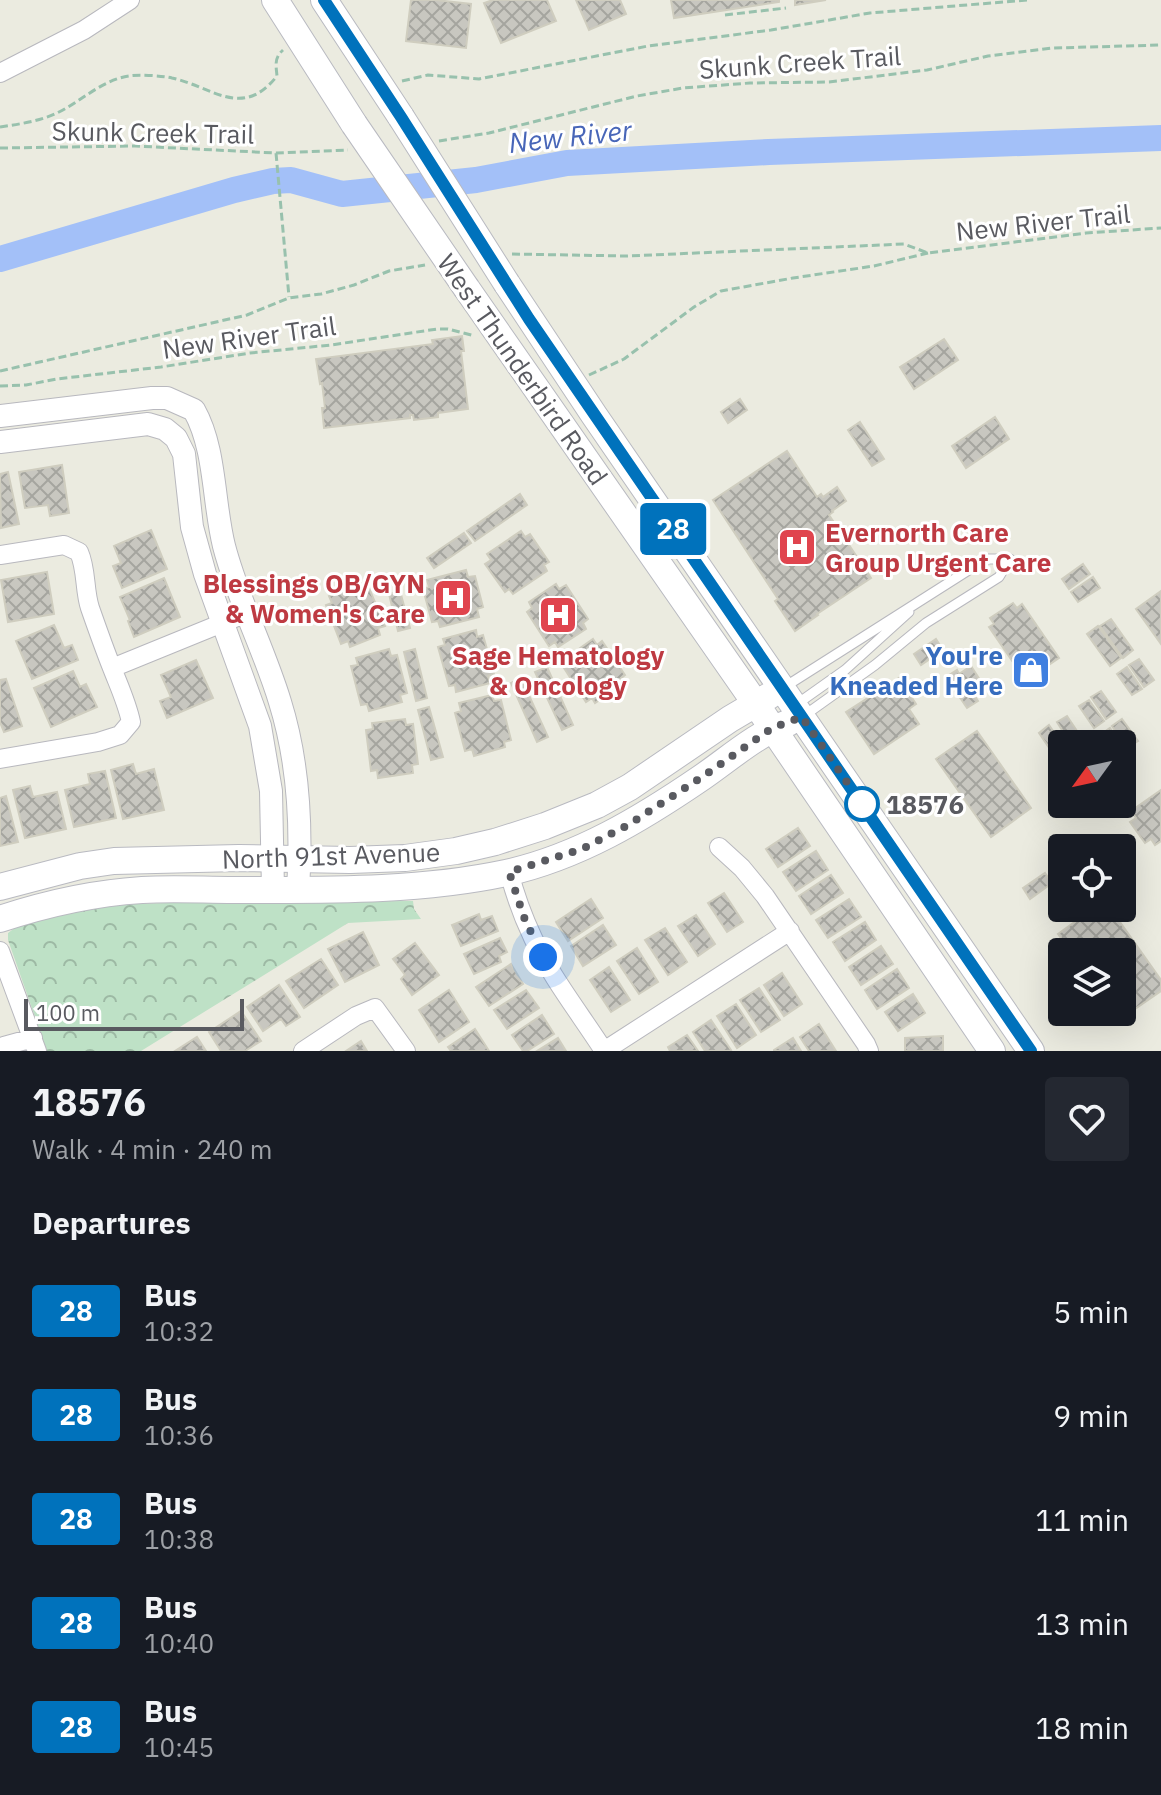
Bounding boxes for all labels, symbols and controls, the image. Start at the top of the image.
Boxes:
street label: Skunk Creek Trail [698,38,902,86]
water label: New River [507,111,634,161]
street label: Skunk Creek Trail [51,113,255,151]
street label: New River Trail [954,196,1132,248]
street label: West Thunderbird Road [430,247,616,491]
street label: New River Trail [160,308,338,366]
line badge: 28 [637,503,709,555]
text: 28 [656,510,690,547]
place label: Evernorth Care Group Urgent Care [825,515,1051,579]
hospital icon: Evernorth Care Group Urgent Care [776,526,818,568]
place label: Blessings OB/GYN & Women's Care [203,566,425,630]
hospital icon: Blessings OB/GYN & Women's Care [432,577,474,619]
hospital icon: Sage Hematology & Oncology [537,594,579,636]
place label: Sage Hematology & Oncology [452,638,664,702]
place label: You're Kneaded Here [829,638,1003,702]
shop icon: You're Kneaded Here [1010,649,1052,691]
north arrow [1048,730,1136,818]
map controls [1048,730,1136,1026]
marker: 18576 [845,787,879,821]
place label: 18576 [886,787,964,821]
street label: North 91st Avenue [221,834,441,876]
button: locate [1048,834,1136,922]
your location [523,937,563,977]
button: layers [1048,938,1136,1026]
scale bar [24,995,244,1031]
text: 100 m [36,998,100,1027]
text: 18576 [32,1077,146,1126]
button: heart [1045,1077,1129,1161]
text: Walk · 4 min · 240 m [32,1132,272,1166]
text: Departures [32,1203,191,1242]
text: Bus [144,1275,197,1314]
text: 28 [59,1292,93,1329]
text: 5 min [1053,1292,1129,1331]
text: 10:32 [144,1314,214,1348]
text: Bus [144,1379,197,1418]
text: 28 [59,1396,93,1433]
text: 9 min [1053,1396,1129,1435]
text: 10:36 [144,1418,214,1452]
text: Bus [144,1483,197,1522]
text: 28 [59,1500,93,1537]
text: 11 min [1035,1500,1129,1539]
text: 10:38 [144,1522,214,1556]
text: Bus [144,1587,197,1626]
text: 28 [59,1604,93,1641]
text: 13 min [1035,1604,1129,1643]
text: 10:40 [144,1626,214,1660]
text: Bus [144,1691,197,1730]
text: 28 [59,1708,93,1745]
text: 18 min [1035,1708,1129,1747]
text: 10:45 [144,1730,214,1764]

